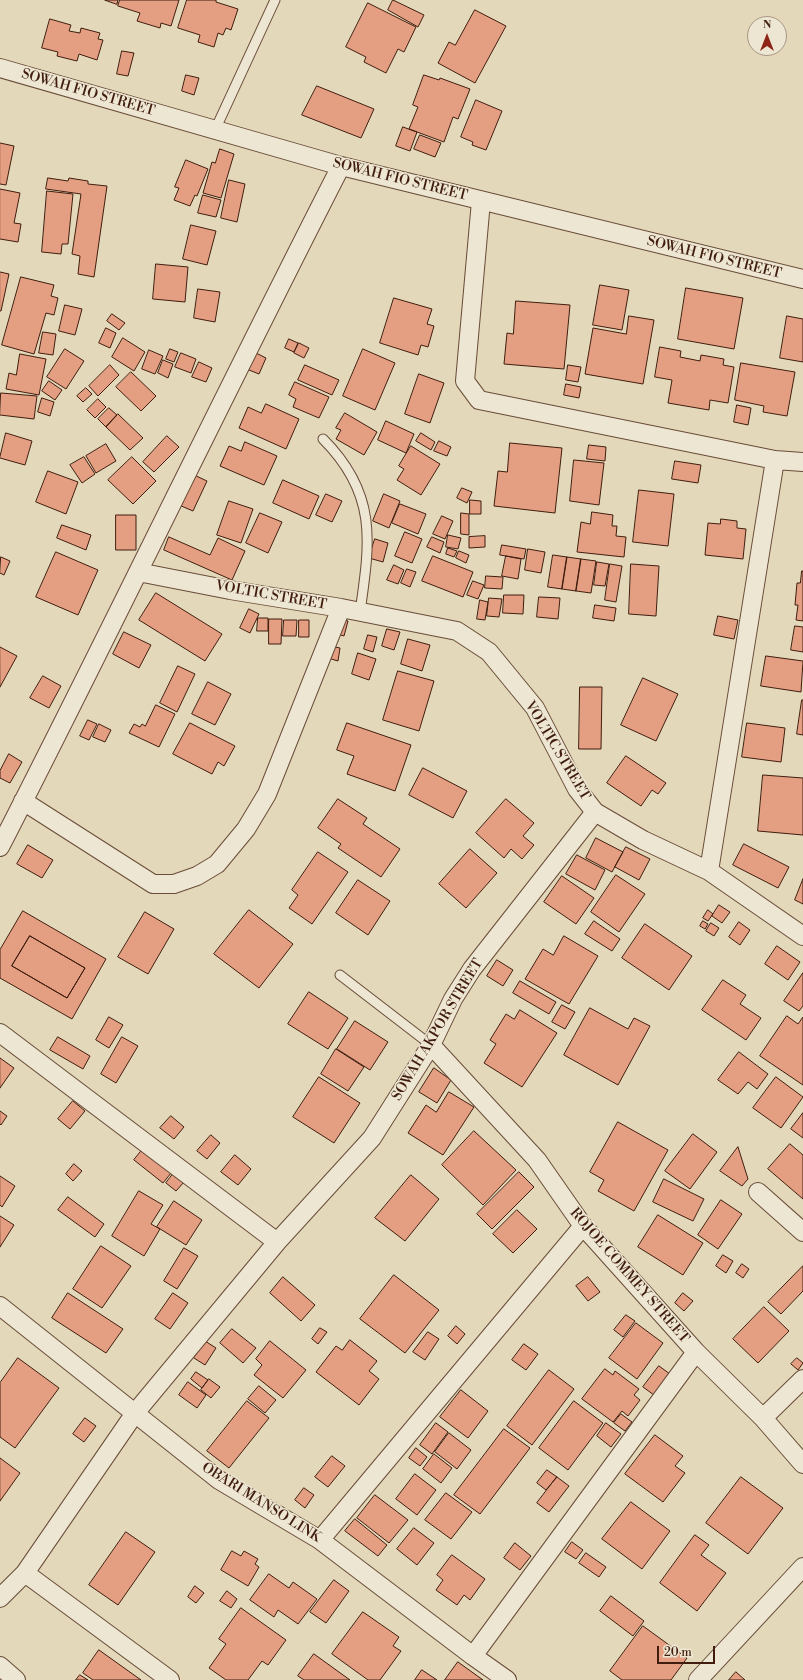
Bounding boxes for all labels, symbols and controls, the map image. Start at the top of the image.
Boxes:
north arrow [747,16,787,56]
text: N [763,18,771,32]
street label: SOWAH FIO STREET [19,66,157,120]
street label: SOWAH FIO STREET [331,155,469,205]
street label: SOWAH FIO STREET [645,233,783,283]
street label: VOLTIC STREET [214,578,328,614]
street label: VOLTIC STREET [521,698,593,804]
street label: SOWAH AKPOR STREET [389,956,487,1104]
street label: ROJOE COMMEY STREET [566,1205,692,1347]
street label: OBARI MANSO LINK [198,1459,324,1547]
scale bar [659,1638,717,1664]
text: 20 m [664,1645,692,1660]

